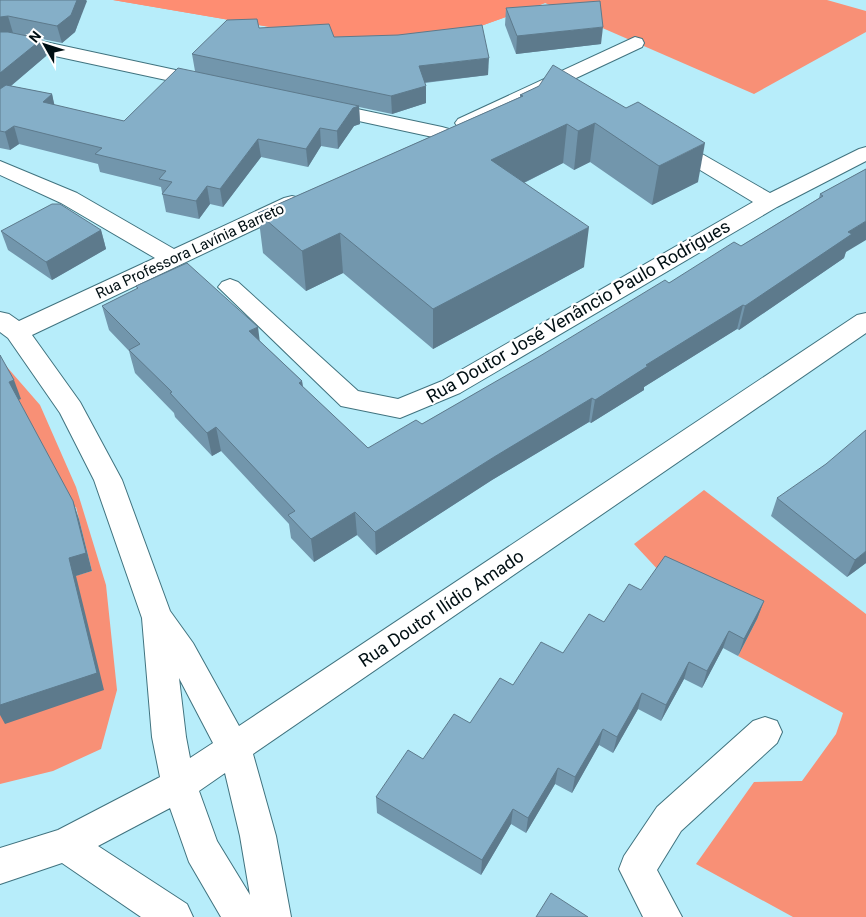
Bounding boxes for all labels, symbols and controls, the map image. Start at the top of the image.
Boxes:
north arrow [20,20,70,70]
text: N [26,28,44,46]
street label: Rua Professora Lavínia Barreto [93,199,287,303]
street label: Rua Doutor José Venâncio Paulo Rodrigues [422,215,734,407]
street label: Rua Doutor Ilídio Amado [354,545,528,671]

